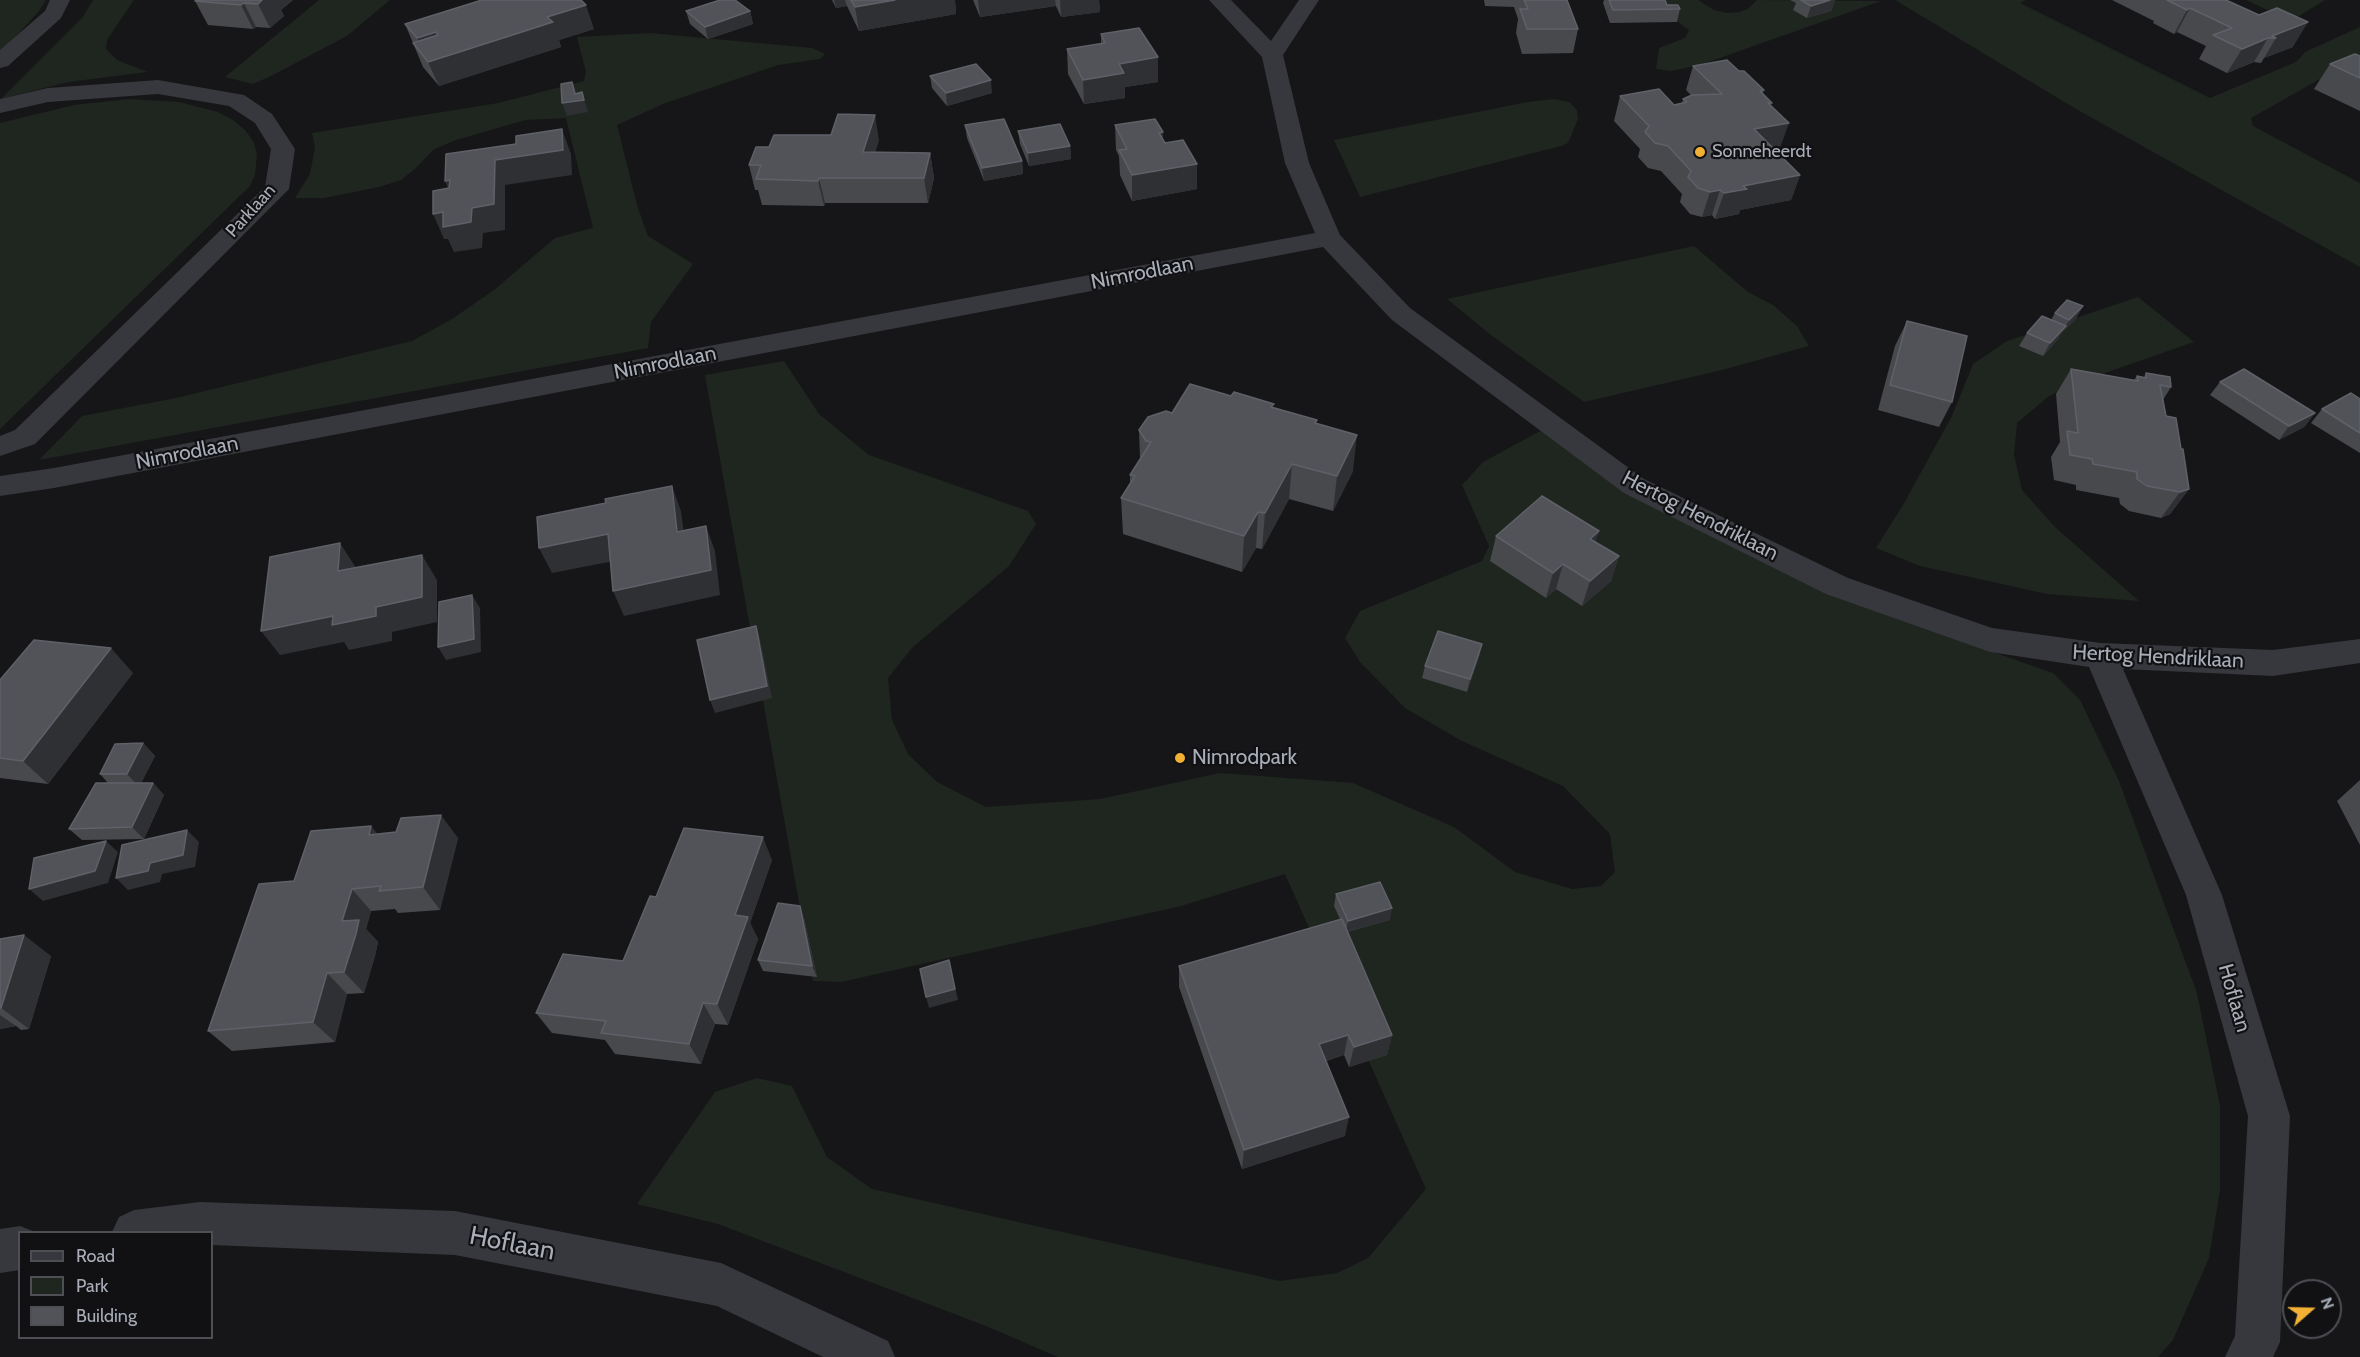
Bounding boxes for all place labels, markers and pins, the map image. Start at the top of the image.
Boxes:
place label: Sonneheerdt [1712,141,1811,163]
marker: Sonneheerdt [1693,145,1707,159]
place label: Nimrodpark [1192,745,1297,771]
marker: Nimrodpark [1173,751,1187,765]

